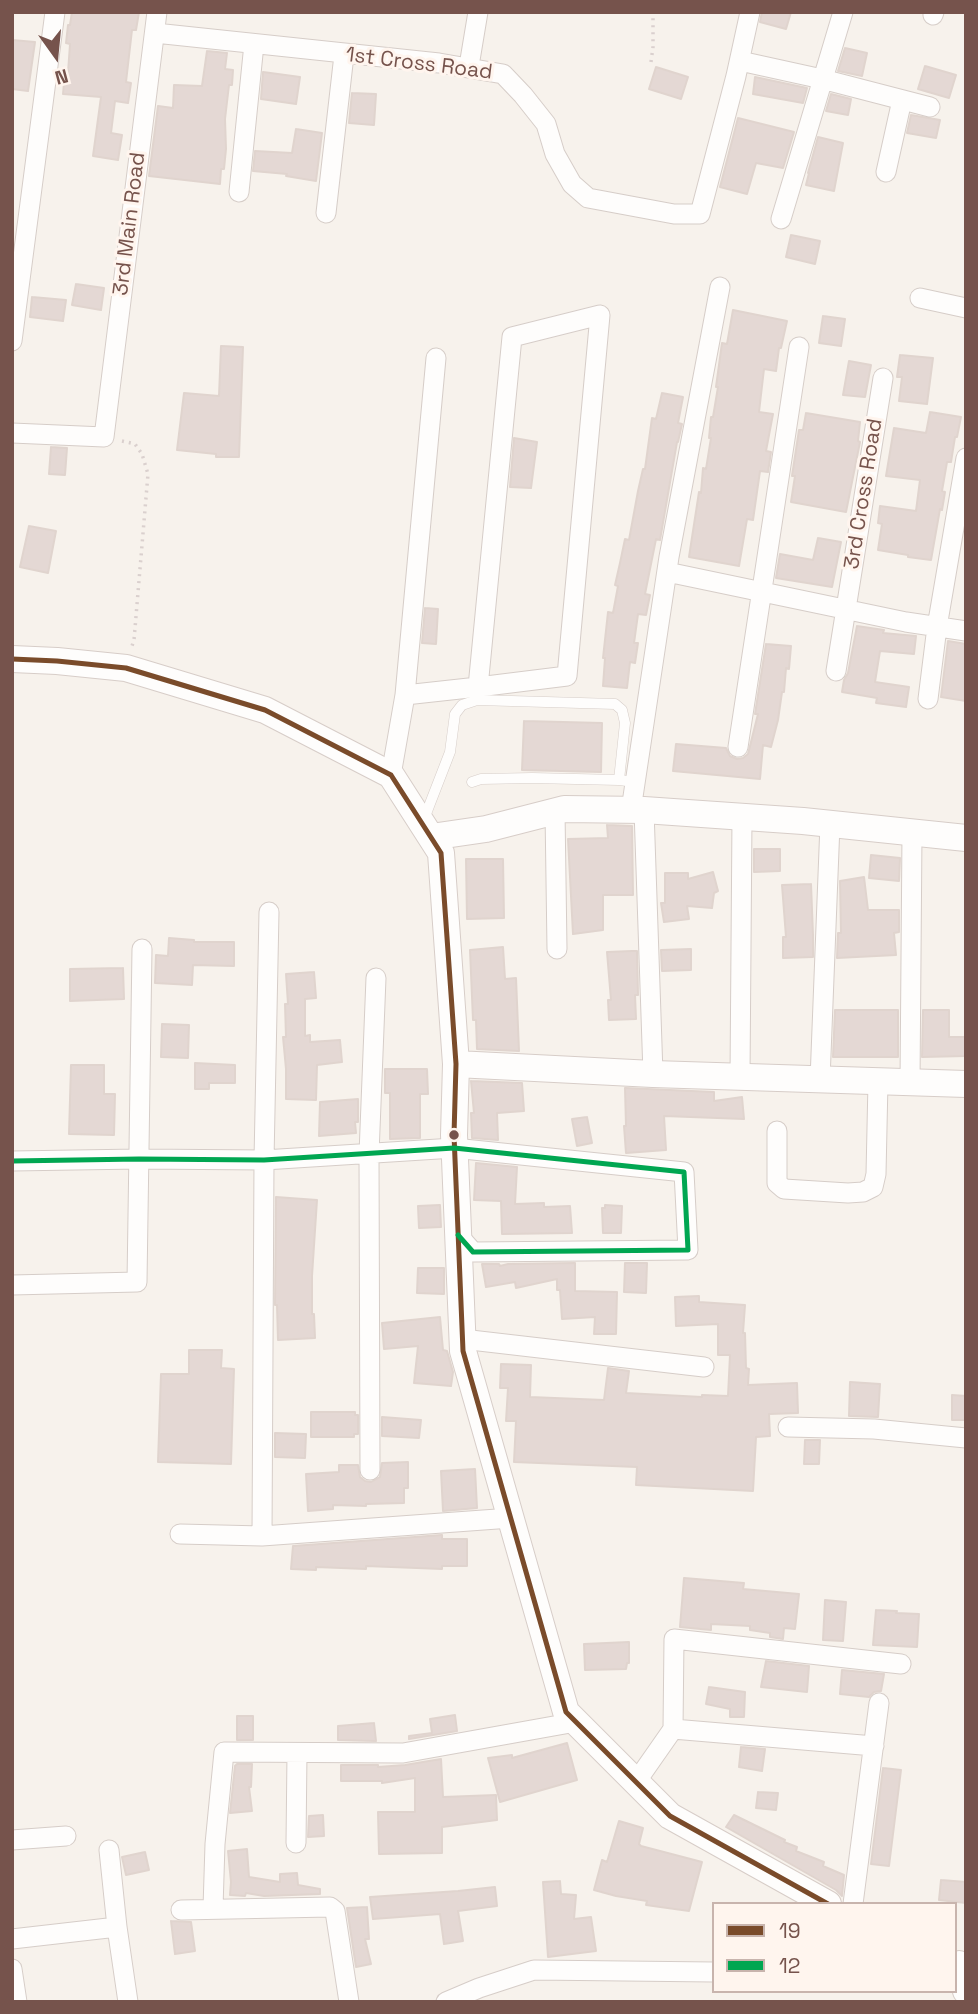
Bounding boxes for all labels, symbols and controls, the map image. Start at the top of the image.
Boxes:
north arrow [21,21,91,91]
street label: 1st Cross Road [344,42,494,86]
text: N [52,63,71,90]
street label: 3rd Main Road [109,151,151,297]
street label: 3rd Cross Road [840,417,888,571]
unlabelled marker [447,1128,461,1142]
legend [712,1902,957,1993]
text: 19 [779,1917,801,1944]
text: 12 [779,1952,800,1979]

